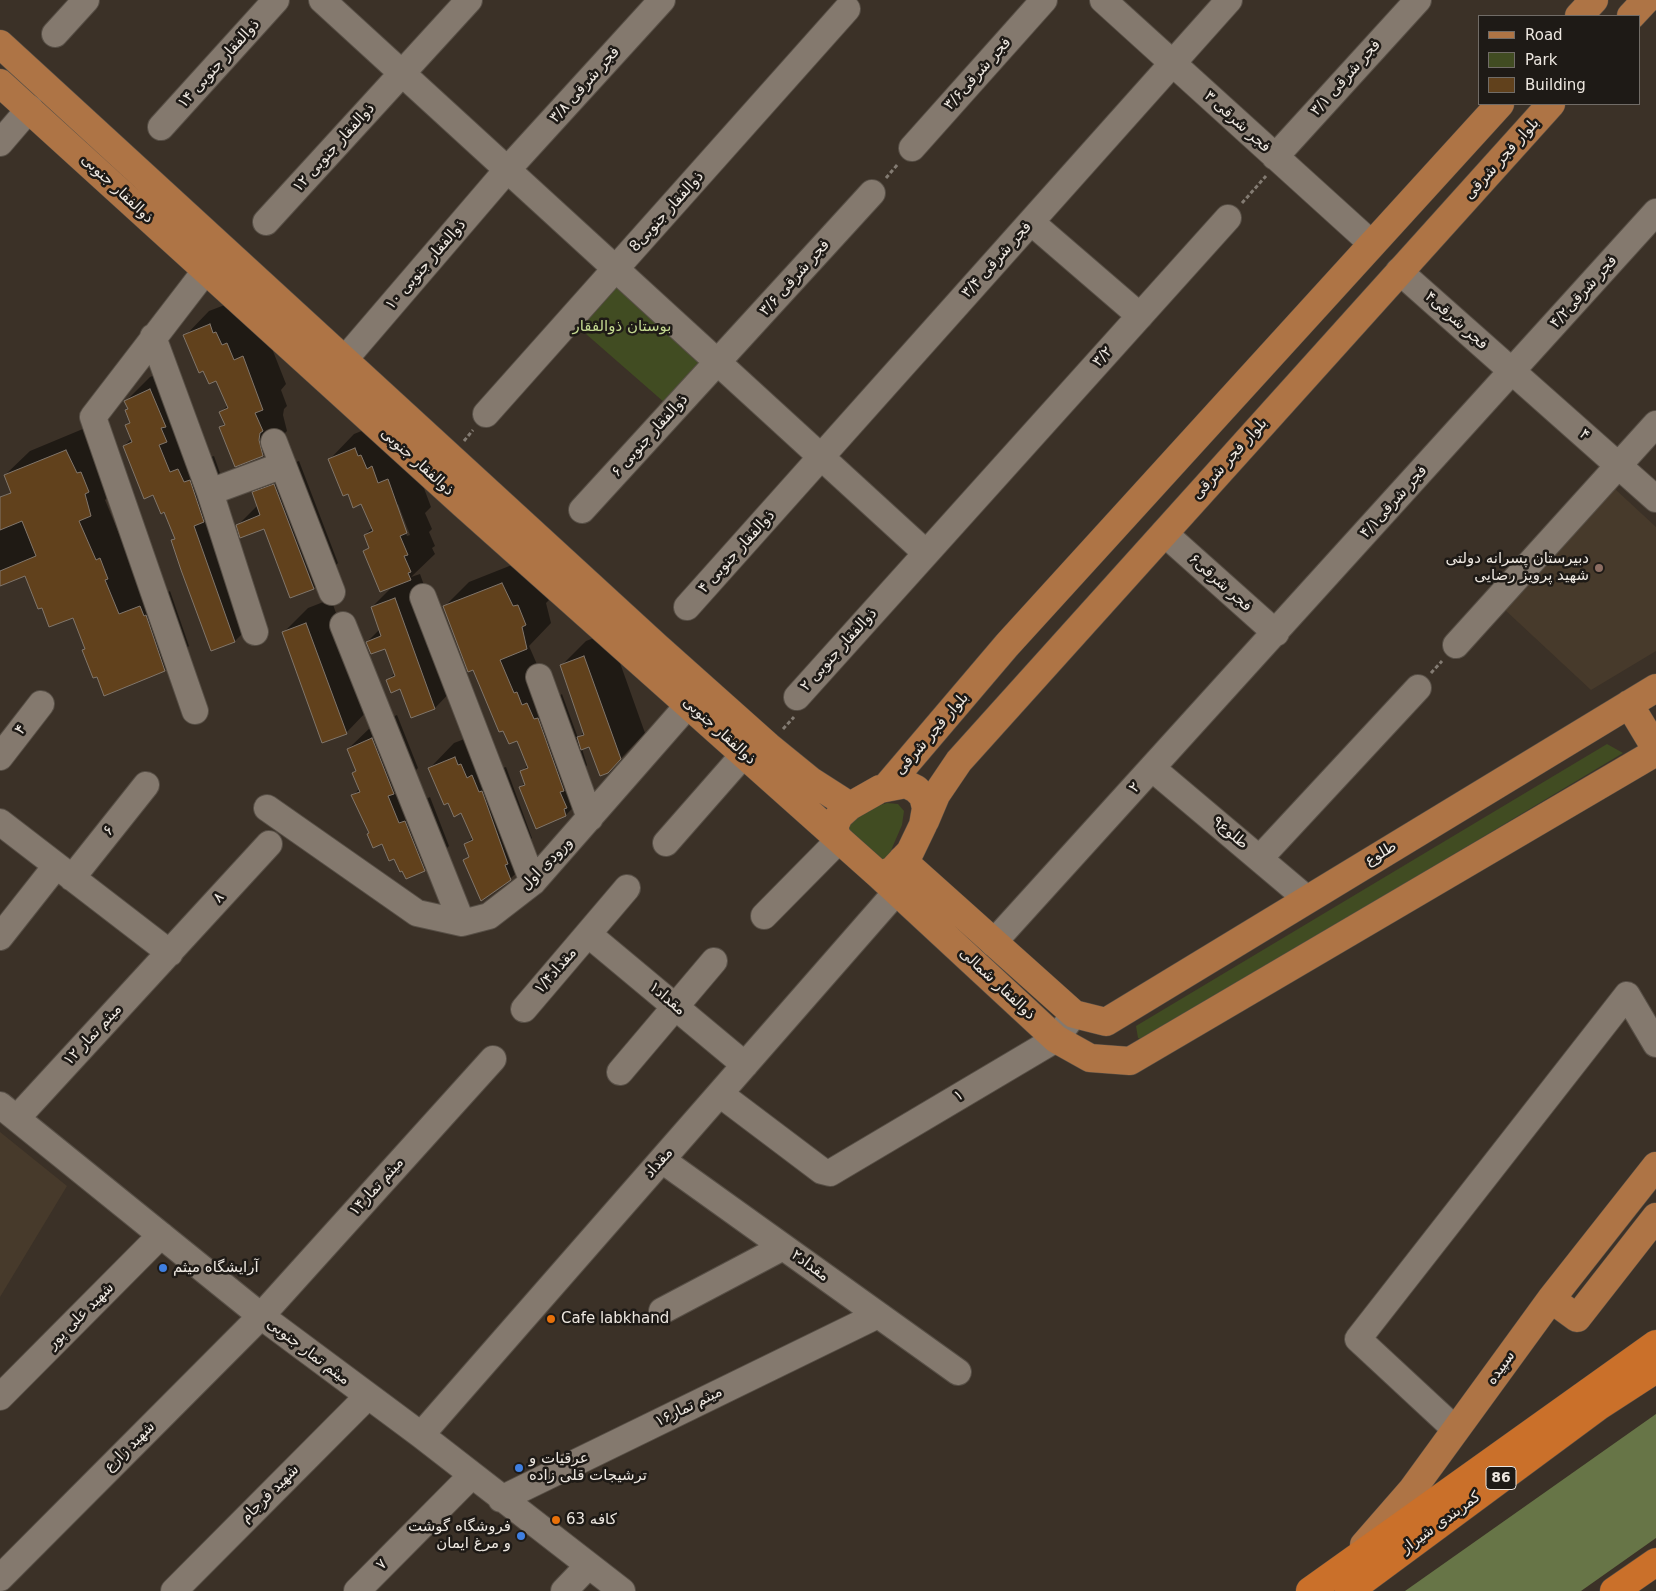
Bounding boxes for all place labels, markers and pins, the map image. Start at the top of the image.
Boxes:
place label: دبیرستان پسرانه دولتی شهید پرویز رضایی [1445,550,1589,585]
marker: دبیرستان پسرانه دولتی شهید پرویز رضایی [1593,562,1605,574]
place label: آرایشگاه میثم [173,1259,259,1277]
marker: آرایشگاه میثم [157,1262,169,1274]
place label: Cafe labkhand [561,1310,669,1328]
marker: Cafe labkhand [545,1313,557,1325]
place label: عرقیات و ترشیجات قلی زاده [529,1450,647,1485]
marker: عرقیات و ترشیجات قلی زاده [513,1462,525,1474]
place label: کافه 63 [566,1511,617,1529]
marker: کافه 63 [550,1514,562,1526]
place label: فروشگاه گوشت و مرغ ایمان [408,1518,511,1553]
marker: فروشگاه گوشت و مرغ ایمان [515,1530,527,1542]

